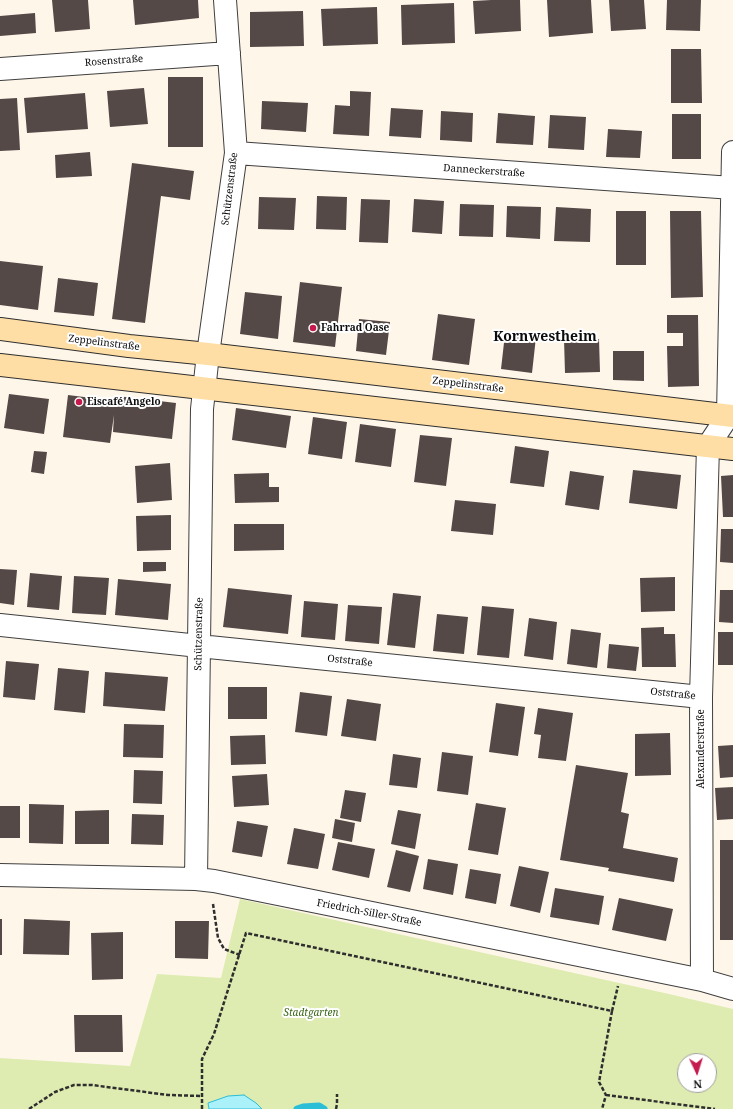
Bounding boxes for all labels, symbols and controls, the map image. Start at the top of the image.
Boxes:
street label: Rosenstraße [84,53,144,69]
street label: Schützenstraße [220,152,240,226]
street label: Danneckerstraße [443,162,525,180]
place label: Fahrrad Oase [321,322,389,334]
marker: Fahrrad Oase [308,323,318,333]
district label: Kornwestheim [493,329,597,345]
street label: Zeppelinstraße [68,333,140,353]
street label: Zeppelinstraße [432,375,504,395]
place label: Eiscafé Angelo [87,396,161,408]
marker: Eiscafé Angelo [74,397,84,407]
street label: Schützenstraße [192,597,206,671]
street label: Oststraße [327,653,373,669]
street label: Oststraße [650,686,696,702]
street label: Alexanderstraße [695,709,707,789]
street label: Friedrich-Siller-Straße [316,897,422,929]
park label: Stadtgarten [283,1007,339,1019]
north arrow [677,1053,717,1093]
text: N [693,1077,703,1092]

